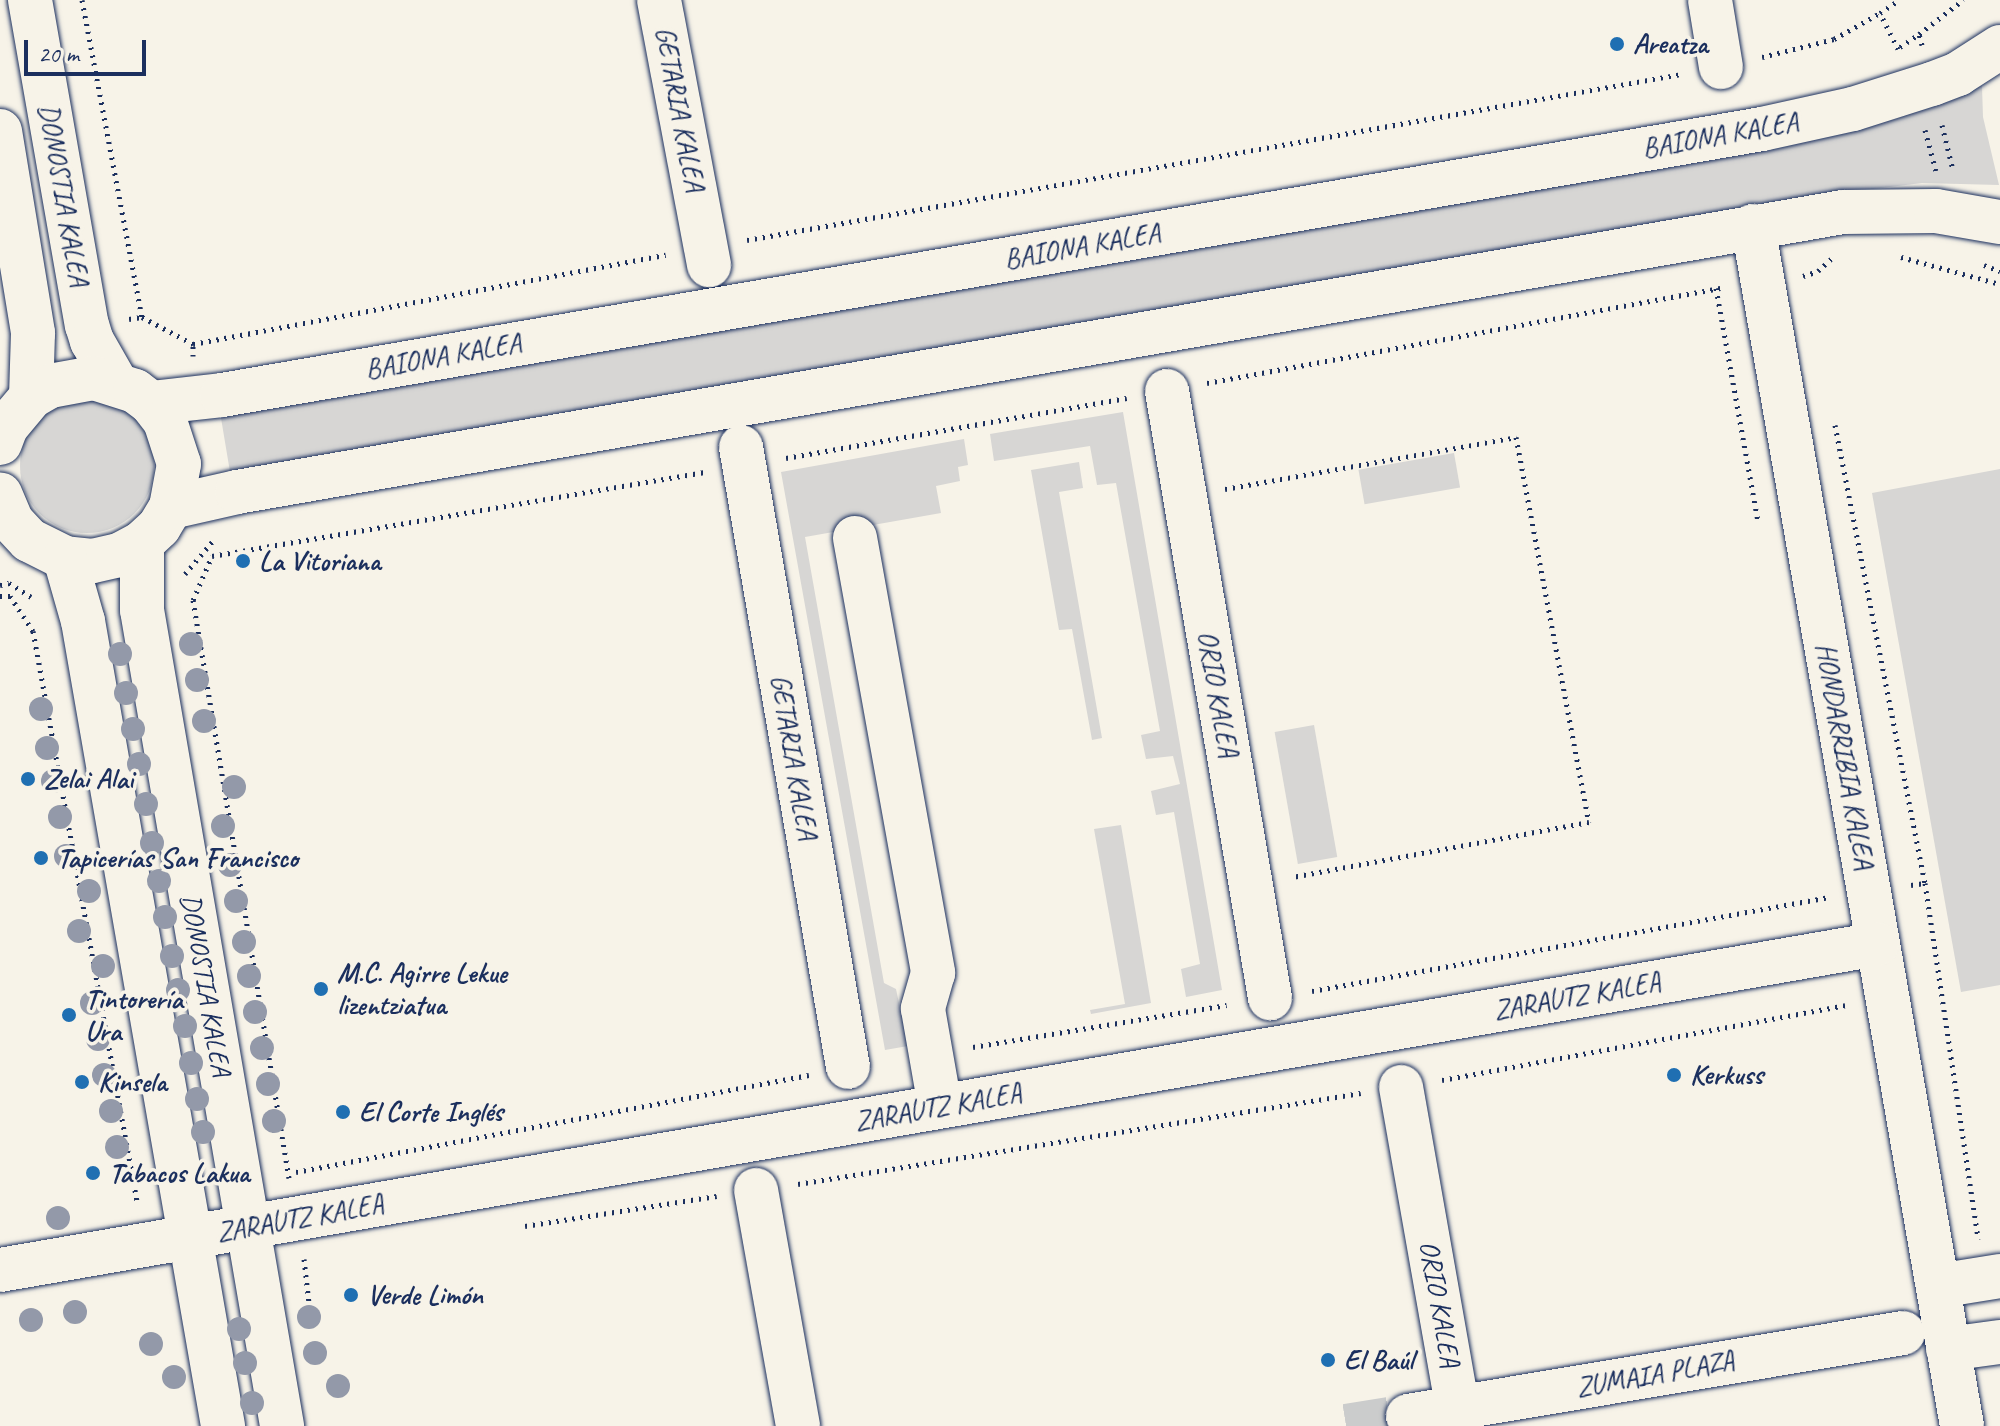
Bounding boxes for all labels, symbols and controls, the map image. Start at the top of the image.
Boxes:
scale bar [28,24,150,74]
street label: GETARIA KALEA [648,24,712,194]
place label: Areatza [1633,27,1708,61]
marker: Areatza [1608,35,1626,53]
text: 20 m [38,39,79,69]
street label: DONOSTIA KALEA [31,101,97,289]
street label: BAIONA KALEA [1640,105,1800,165]
street label: BAIONA KALEA [1002,216,1162,276]
street label: BAIONA KALEA [363,326,523,386]
place label: La Vitoriana [259,544,381,578]
marker: La Vitoriana [234,552,252,570]
street label: ORIO KALEA [1190,628,1246,760]
street label: HONDARRIBIA KALEA [1809,641,1881,871]
street label: GETARIA KALEA [763,672,825,842]
place label: Zelai Alai [44,762,133,796]
marker: Zelai Alai [19,770,37,788]
place label: Tapicerías San Francisco [57,841,300,875]
marker: Tapicerías San Francisco [32,849,50,867]
street label: DONOSTIA KALEA [173,891,239,1079]
place label: M.C. Agirre Lekue lizentziatua [337,956,507,1022]
street label: ZARAUTZ KALEA [1491,965,1663,1027]
marker: M.C. Agirre Lekue lizentziatua [312,980,330,998]
place label: Tintorería Ura [85,982,183,1048]
marker: Tintorería Ura [60,1006,78,1024]
place label: Kerkuss [1690,1058,1763,1092]
place label: Kinsela [98,1065,167,1099]
marker: Kerkuss [1665,1066,1683,1084]
marker: Kinsela [73,1073,91,1091]
street label: ZARAUTZ KALEA [852,1076,1024,1138]
place label: El Corte Inglés [359,1095,503,1129]
marker: El Corte Inglés [334,1103,352,1121]
place label: Tabacos Lakua [109,1156,249,1190]
marker: Tabacos Lakua [84,1164,102,1182]
street label: ZARAUTZ KALEA [214,1187,386,1249]
street label: ORIO KALEA [1412,1238,1468,1370]
place label: Verde Limón [367,1278,483,1312]
marker: Verde Limón [342,1286,360,1304]
place label: El Baúl [1344,1343,1413,1377]
street label: ZUMAIA PLAZA [1573,1343,1737,1405]
marker: El Baúl [1319,1351,1337,1369]

